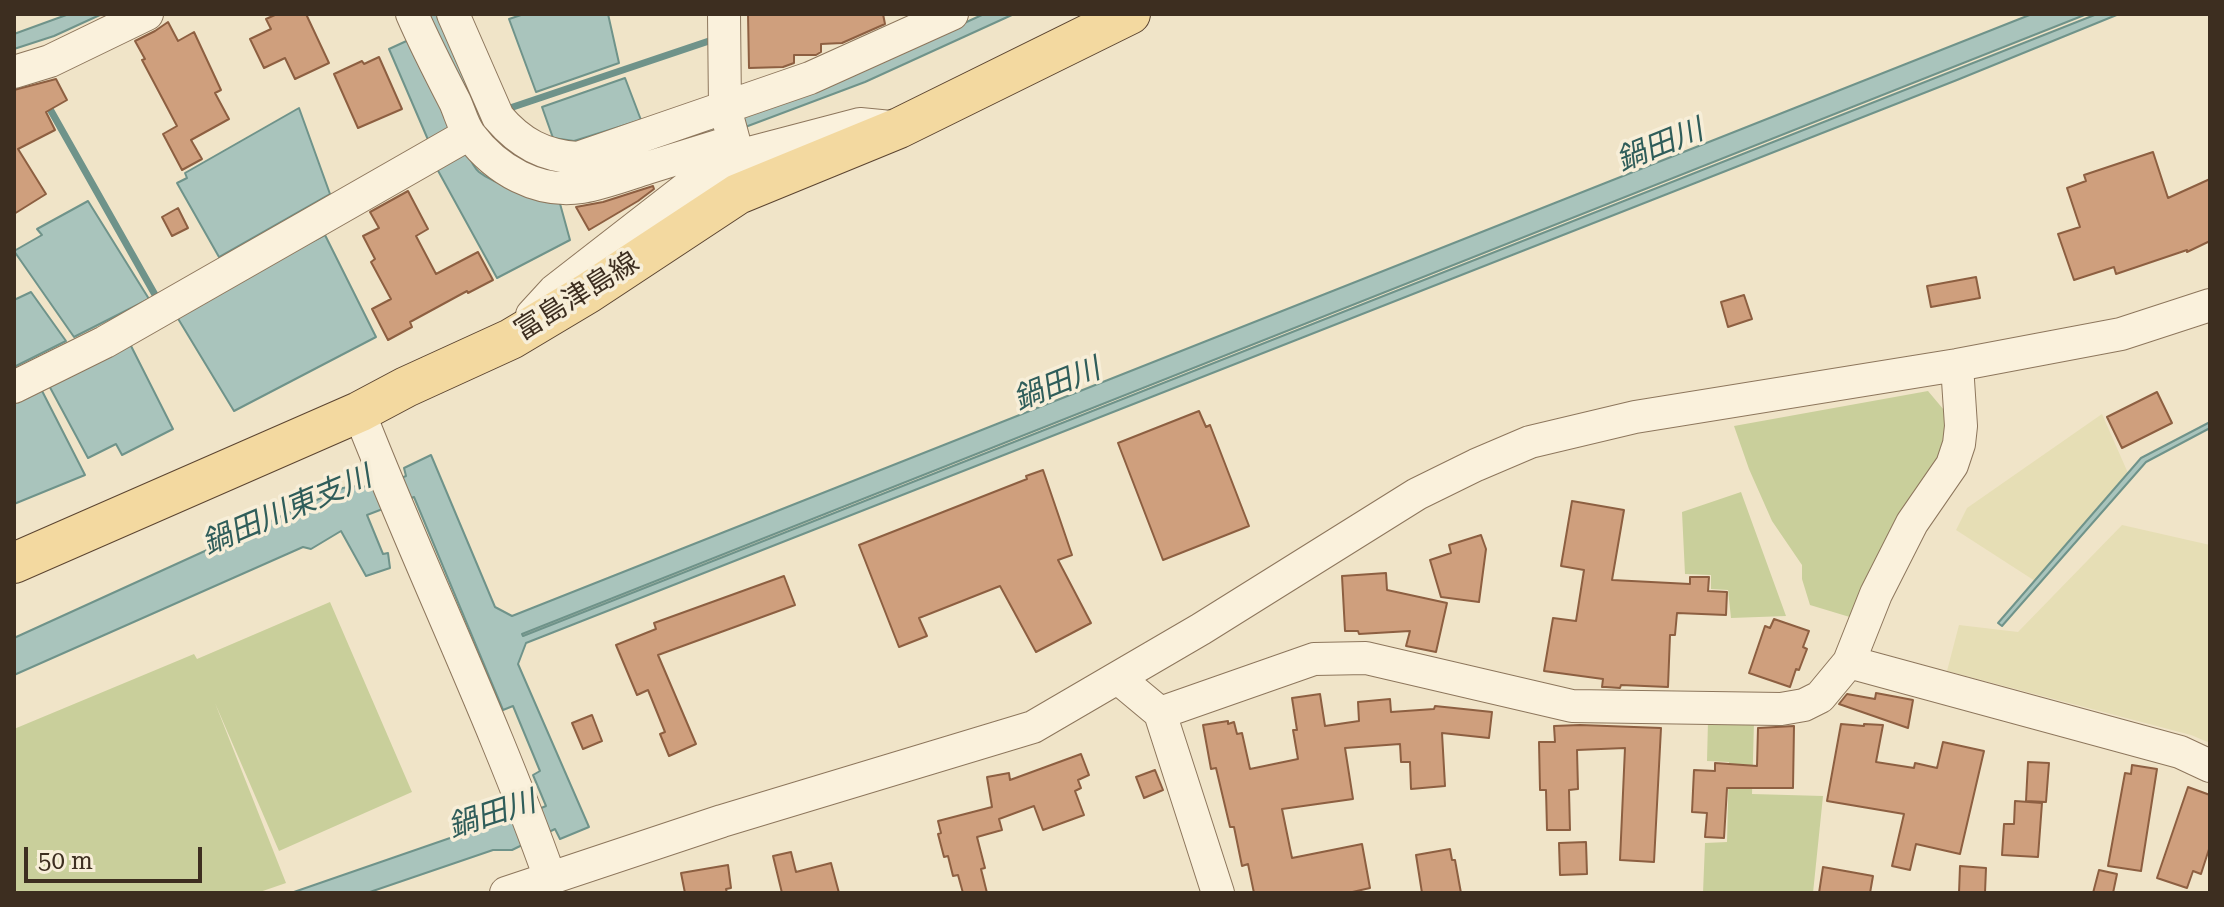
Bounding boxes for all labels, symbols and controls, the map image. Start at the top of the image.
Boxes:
water label: 鍋田川 [1612,112,1708,180]
street label: 富島津島線 [509,246,645,348]
water label: 鍋田川 [1009,351,1105,419]
water label: 鍋田川東支川 [197,459,377,563]
water label: 鍋田川 [444,784,540,846]
scale bar [28,831,206,881]
text: 50 m [38,847,93,875]

